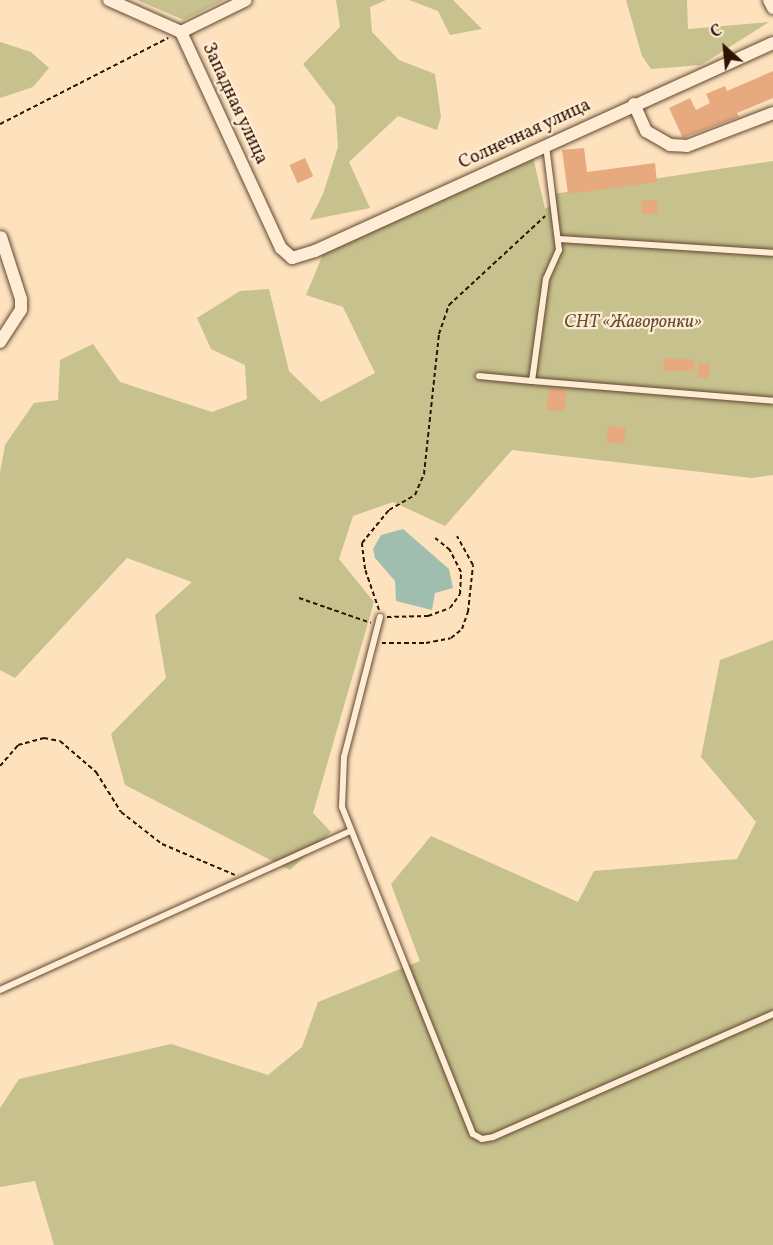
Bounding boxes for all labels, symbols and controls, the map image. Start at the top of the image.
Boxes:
north arrow [695,18,755,78]
text: С [707,20,726,44]
street label: Западная улица [196,40,272,168]
street label: Солнечная улица [455,95,595,175]
park label: СНТ «Жаворонки» [564,312,702,334]

